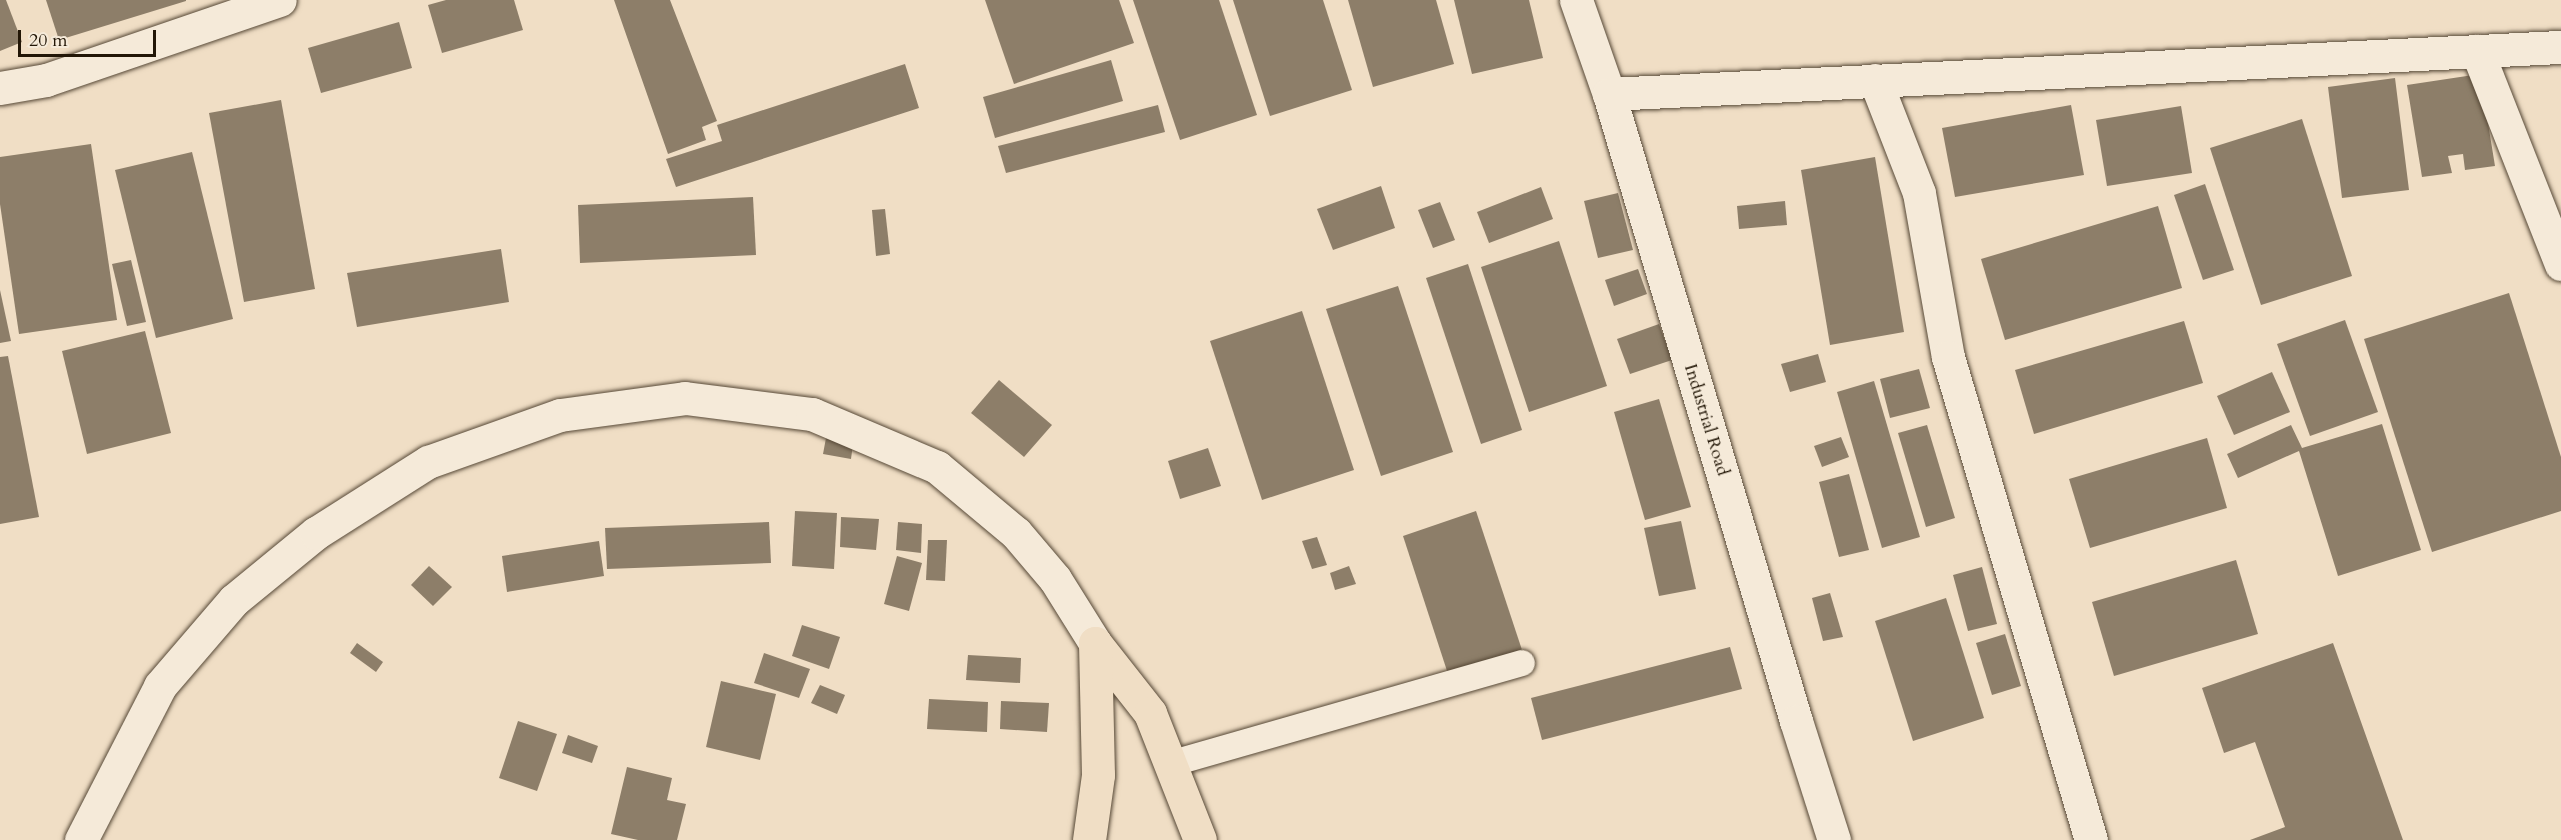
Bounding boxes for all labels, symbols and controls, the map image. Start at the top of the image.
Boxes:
scale bar [21,18,159,56]
text: 20 m [29,28,68,53]
street label: Industrial Road [1679,361,1733,479]

